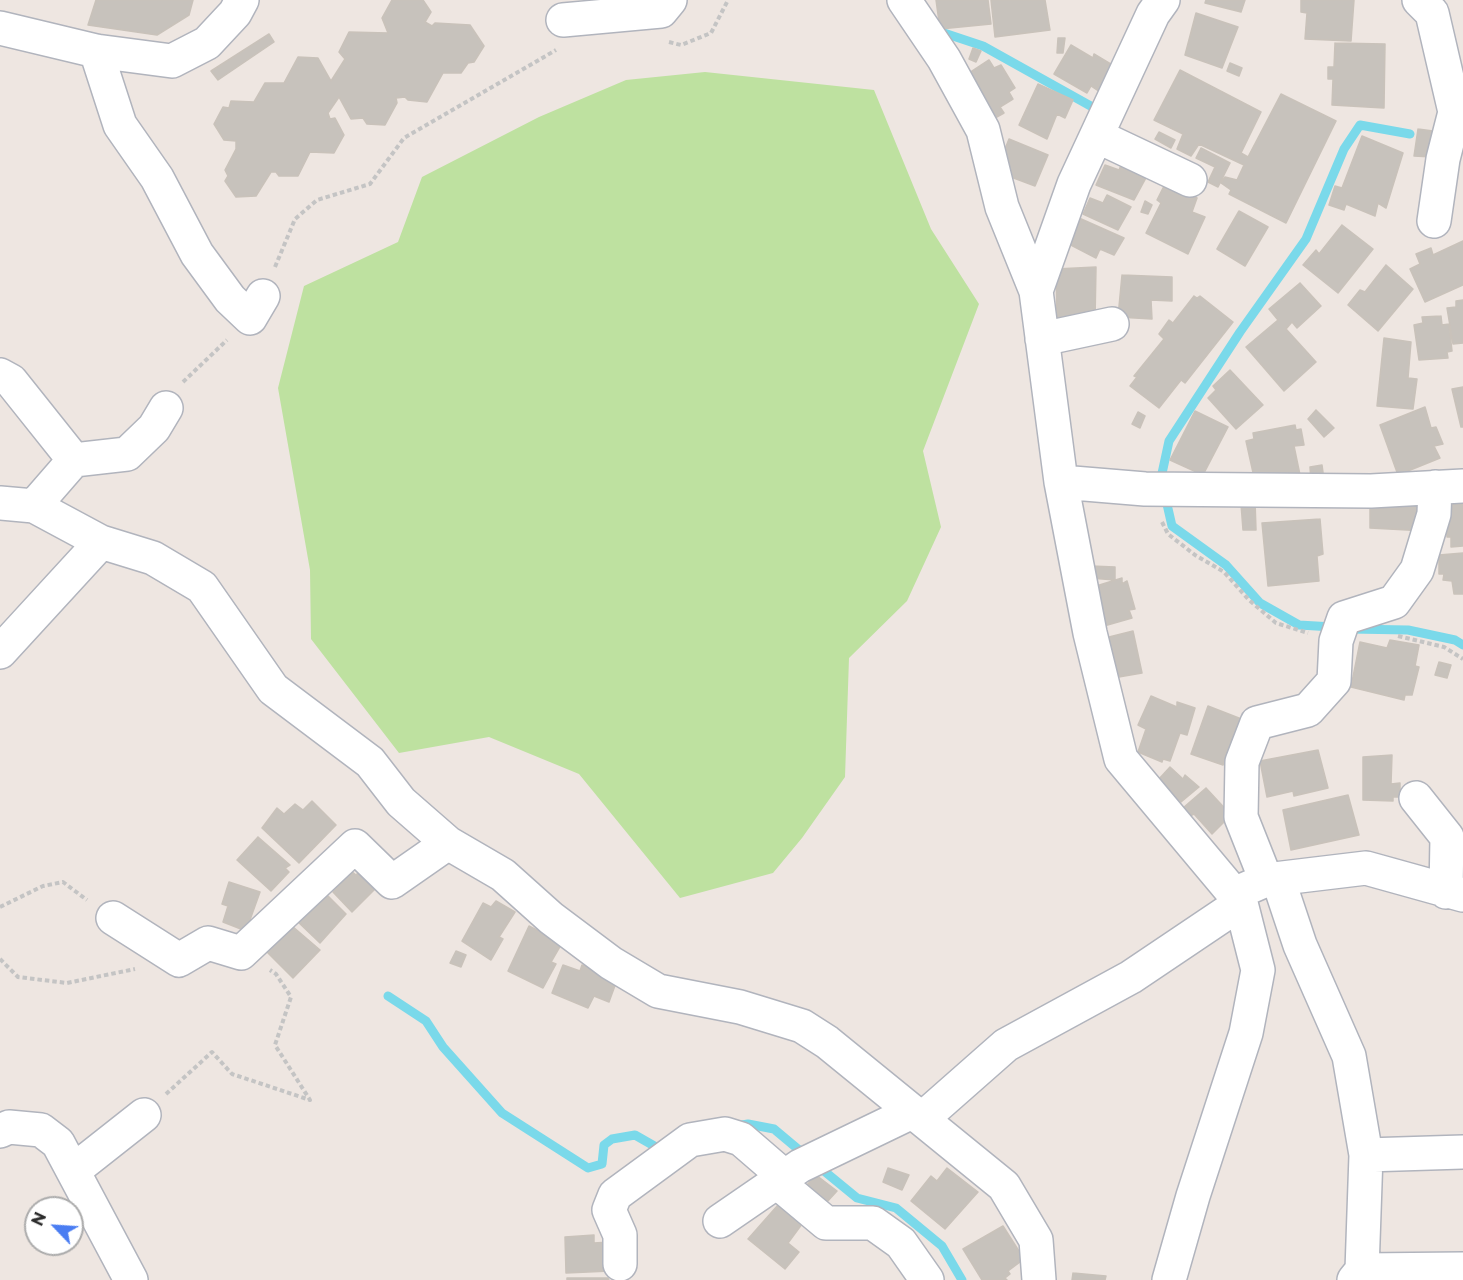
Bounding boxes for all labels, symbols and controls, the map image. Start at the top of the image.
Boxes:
north arrow [24,1196,84,1256]
text: N [28,1209,50,1229]

